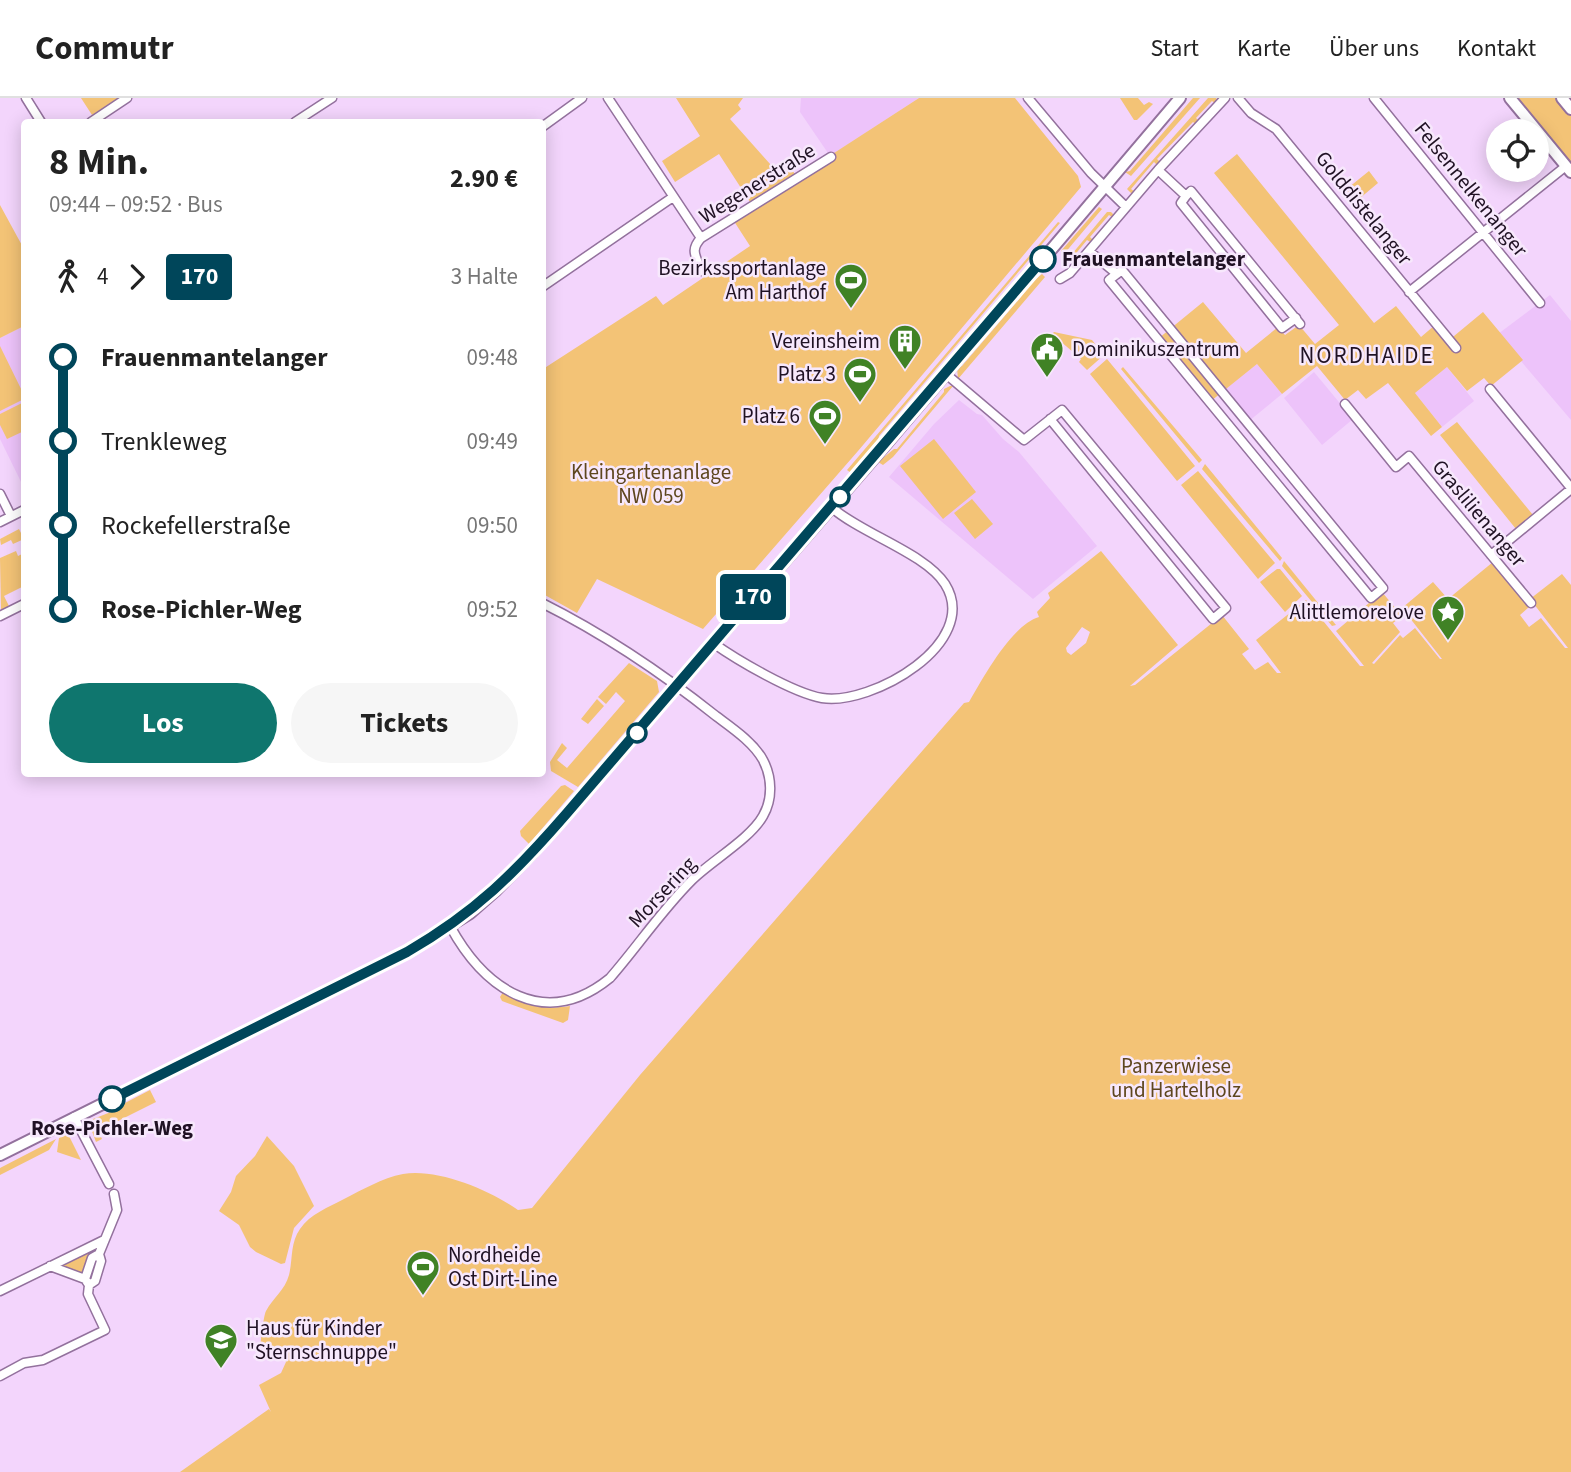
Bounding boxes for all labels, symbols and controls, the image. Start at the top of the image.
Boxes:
text: Commutr [35,25,174,72]
text: Start [1151,31,1199,66]
text: Karte [1237,31,1291,66]
text: Über uns [1329,31,1419,66]
text: Kontakt [1457,31,1536,66]
street label: Felsennelkenanger [1407,115,1535,263]
map controls [1486,119,1549,182]
button: locate [1486,119,1549,182]
text: 8 Min. [49,135,149,189]
street label: Wegenerstraße [693,135,821,231]
street label: Golddistelanger [1309,144,1420,272]
text: 2.90 € [450,160,518,197]
text: 09:44 – 09:52 · Bus [49,188,223,221]
place label: Frauenmantelanger [1062,244,1246,274]
marker: Frauenmantelanger [1030,246,1056,272]
place label: Bezirkssportanlage Am Harthof [658,253,827,307]
icon: walk [49,258,87,296]
icon: forward [118,258,156,296]
text: 170 [180,259,218,294]
text: 4 [97,260,108,293]
text: 3 Halte [451,260,518,293]
sports icon: Bezirkssportanlage Am Harthof [832,261,870,310]
building icon: Vereinsheim [886,322,924,371]
place label: Vereinsheim [772,326,880,356]
public building icon: Dominikuszentrum [1028,330,1066,379]
place label: Dominikuszentrum [1072,334,1240,364]
text: Frauenmantelanger [101,339,328,376]
district label: NORDHAIDE [1299,339,1435,372]
text: 09:48 [467,341,518,374]
sports icon: Platz 3 [841,355,879,404]
place label: Platz 3 [778,359,836,389]
sports icon: Platz 6 [806,397,844,446]
place label: Platz 6 [742,401,800,431]
text: Trenkleweg [101,423,226,460]
text: 09:49 [467,425,518,458]
street label: Graslilienanger [1425,453,1533,574]
park label: Kleingartenanlage NW 059 [571,457,731,511]
unlabelled marker [830,487,850,507]
text: Rockefellerstraße [101,507,291,544]
text: 09:50 [467,509,518,542]
line badge: 170 [713,574,793,620]
text: 170 [734,579,772,614]
text: Rose-Pichler-Weg [101,591,302,628]
text: 09:52 [467,593,518,626]
place icon: Alittlemorelove [1429,593,1467,642]
place label: Alittlemorelove [1289,597,1424,627]
button: Los [49,683,277,763]
button: Tickets [291,683,518,763]
unlabelled marker [627,723,647,743]
street label: Morsering [621,849,703,934]
park label: Panzerwiese und Hartelholz [1111,1051,1241,1105]
marker: Rose-Pichler-Weg [99,1086,125,1112]
place label: Rose-Pichler-Weg [31,1113,193,1143]
place label: Nordheide Ost Dirt-Line [448,1240,557,1294]
sports icon: Nordheide Ost Dirt-Line [404,1248,442,1297]
place label: Haus für Kinder "Sternschnuppe" [246,1313,397,1367]
school or university icon: Haus für Kinder "Sternschnuppe" [202,1321,240,1370]

